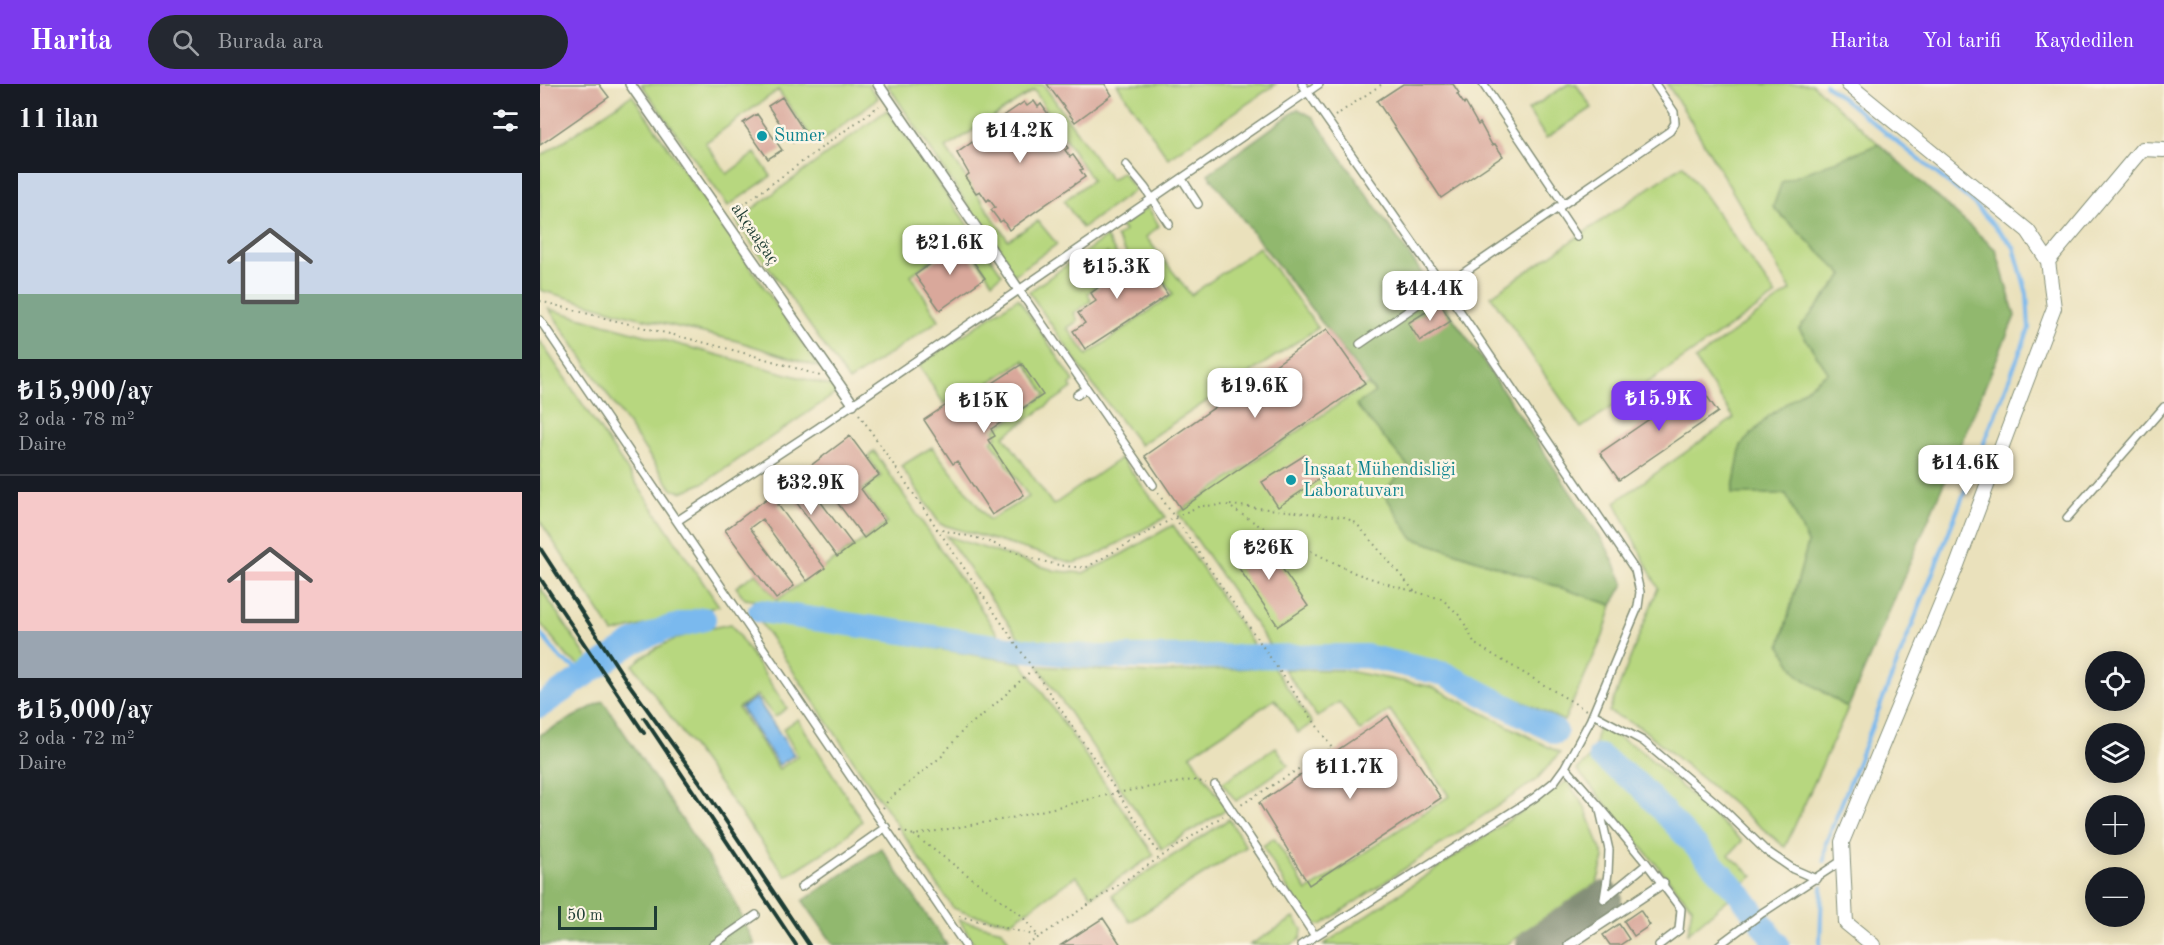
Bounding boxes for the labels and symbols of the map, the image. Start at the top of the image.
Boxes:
pin: ₺14.2K [971,113,1069,164]
place label: Sumer [774,127,825,145]
marker: Sumer [755,129,769,143]
street label: akçaağaç [727,200,783,268]
pin: ₺21.6K [901,225,999,276]
pin: ₺15.3K [1068,249,1166,300]
pin: ₺44.4K [1381,271,1479,322]
pin: ₺19.6K [1206,368,1304,419]
pin: ₺15.9K [1610,381,1708,432]
pin: ₺15K [948,383,1020,434]
pin: ₺14.6K [1917,445,2015,496]
place label: İnşaat Mühendisliği Laboratuvarı [1303,458,1456,500]
pin: ₺32.9K [762,465,860,516]
marker: İnşaat Mühendisliği Laboratuvarı [1284,473,1298,487]
pin: ₺26K [1233,530,1305,581]
pin: ₺11.7K [1301,749,1399,800]
scale bar [558,903,657,930]

